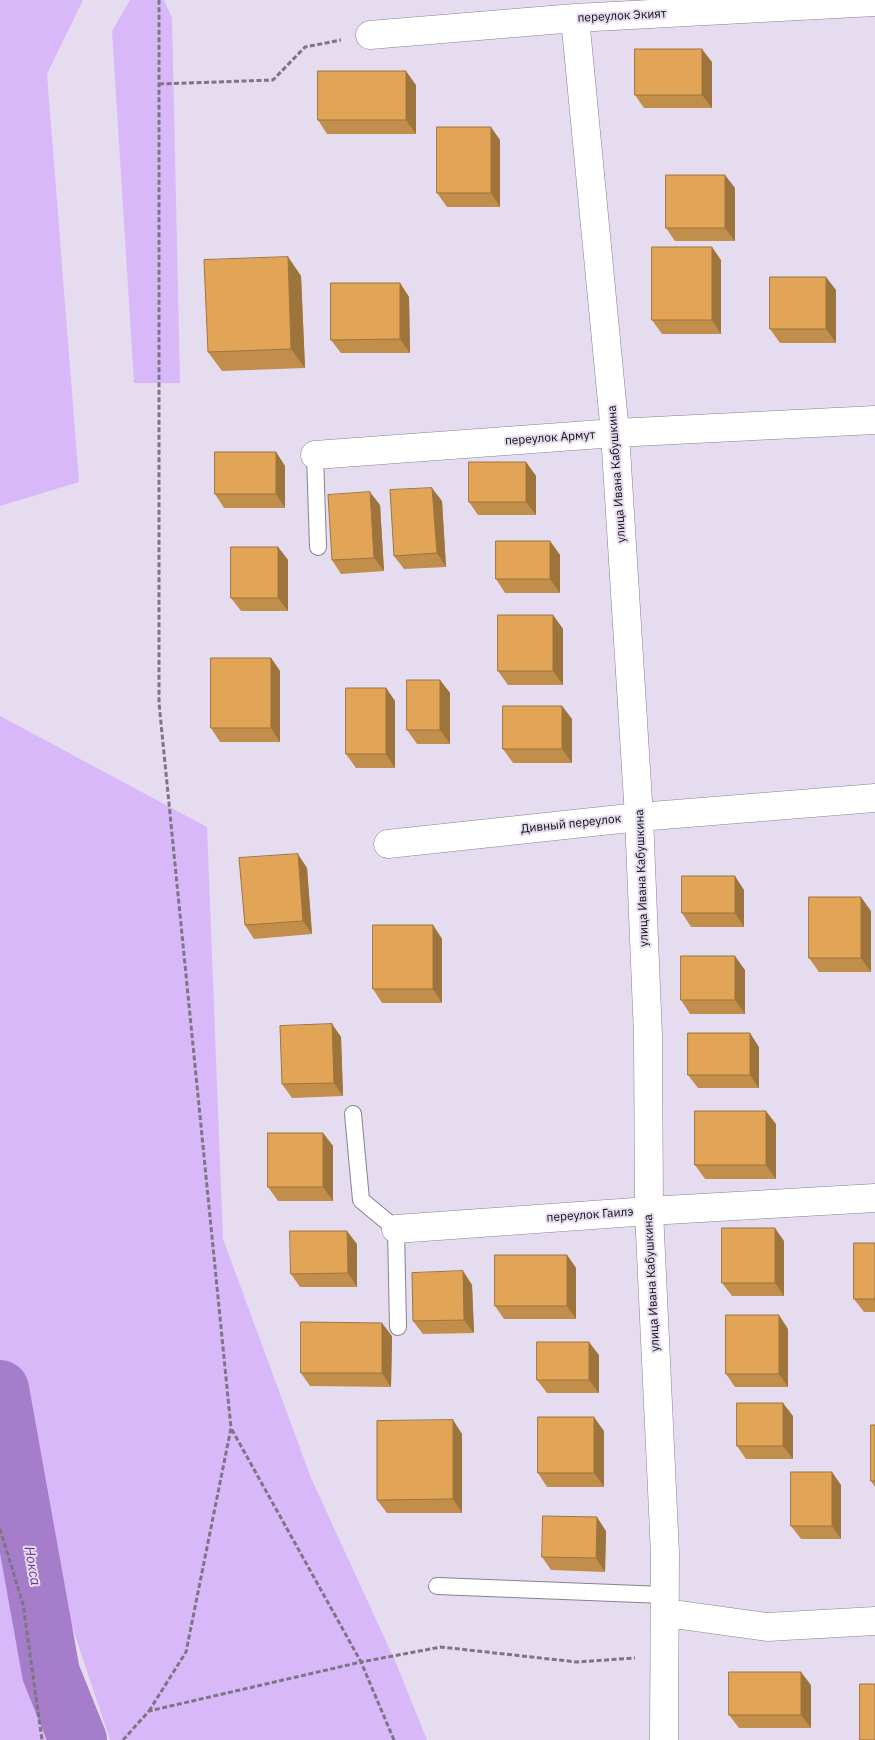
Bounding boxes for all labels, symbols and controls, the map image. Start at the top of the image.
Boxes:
street label: переулок Экият [577,6,667,26]
street label: улица Ивана Кабушкина [605,405,629,543]
street label: переулок Армут [504,428,596,448]
street label: улица Ивана Кабушкина [632,809,652,947]
street label: Дивный переулок [520,812,622,836]
street label: переулок Гаилэ [546,1205,634,1225]
street label: улица Ивана Кабушкина [641,1214,663,1352]
water label: Нокса [20,1545,44,1587]

